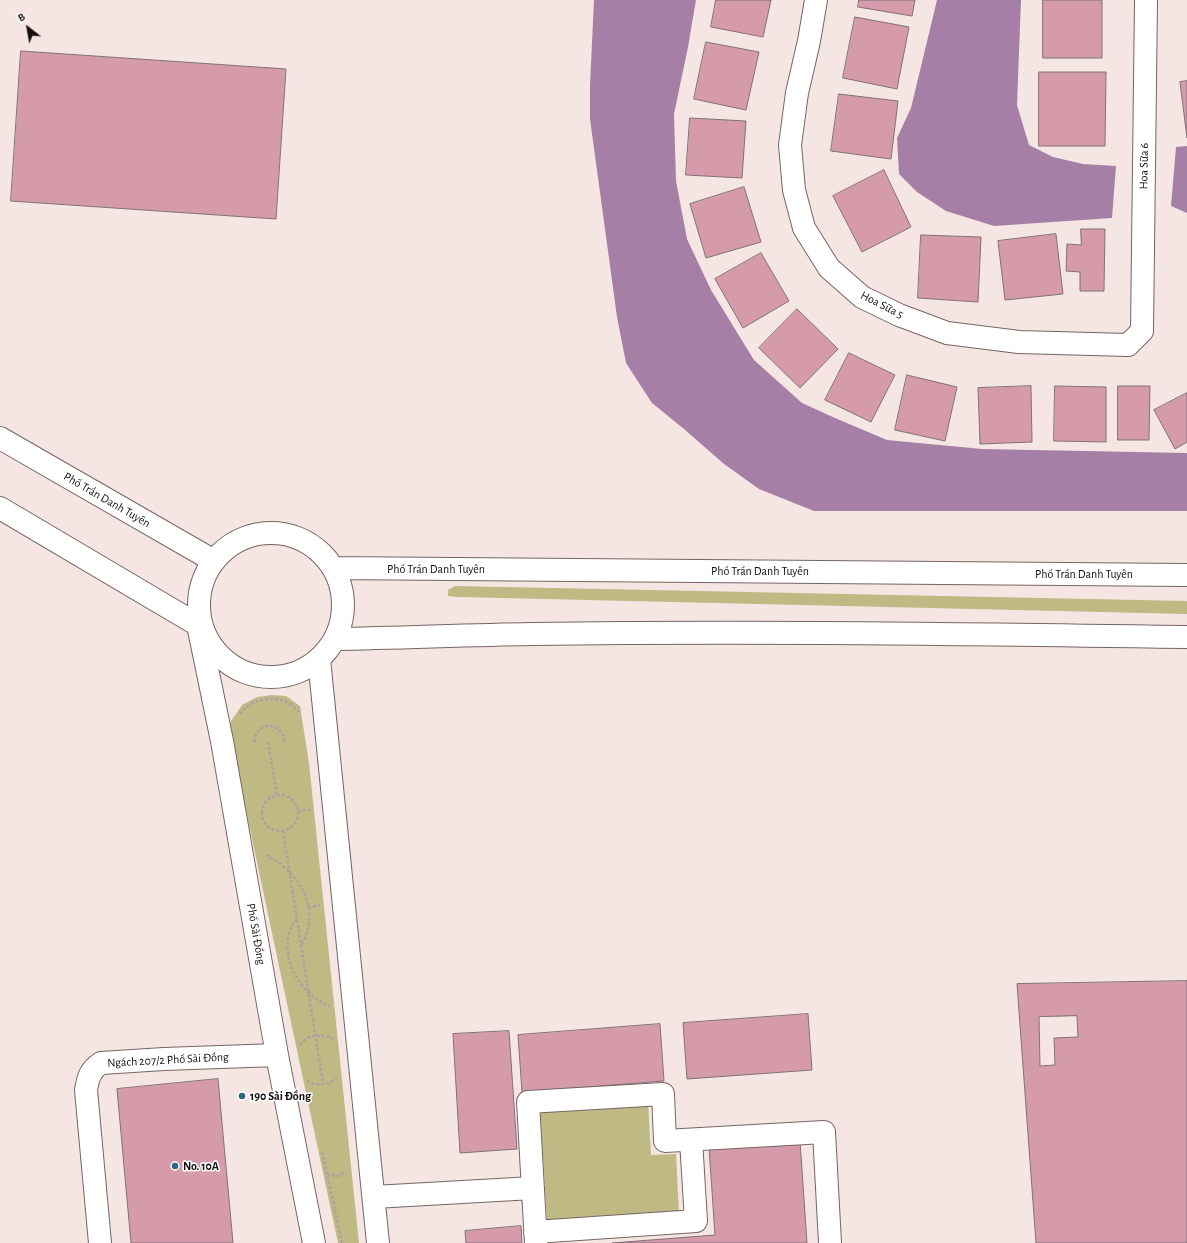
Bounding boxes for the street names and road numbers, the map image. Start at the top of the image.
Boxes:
street label: Hoa Sữa 6 [1136,143,1152,189]
street label: Hoa Sữa 5 [858,288,906,322]
street label: Phố Trần Danh Tuyên [61,469,153,531]
street label: Phố Trần Danh Tuyên [387,562,485,576]
street label: Phố Trần Danh Tuyên [711,564,809,578]
street label: Phố Trần Danh Tuyên [1035,567,1133,581]
street label: Phố Sài Đồng [244,902,268,966]
street label: Ngách 207/2 Phố Sài Đồng [107,1050,229,1070]

